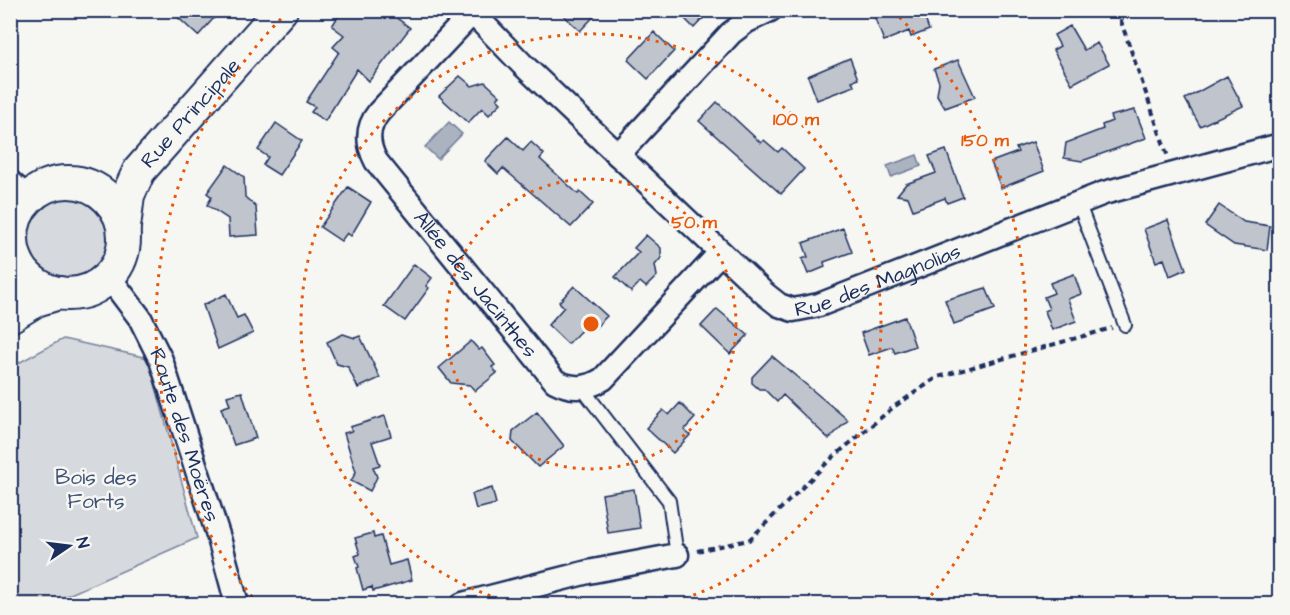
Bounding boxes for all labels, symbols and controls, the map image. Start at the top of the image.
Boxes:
street label: Rue Principale [134,52,247,175]
text: 100 m [773,107,820,132]
text: 150 m [961,128,1010,153]
street label: Allée des Jacinthes [407,204,544,364]
text: 50 m [671,210,718,235]
street label: Rue des Magnolias [792,237,965,324]
centre of rings [581,314,601,334]
street label: Route des Moëres [142,343,227,525]
park label: Bois des Forts [55,463,137,516]
north arrow [39,516,99,576]
text: N [71,535,94,550]

